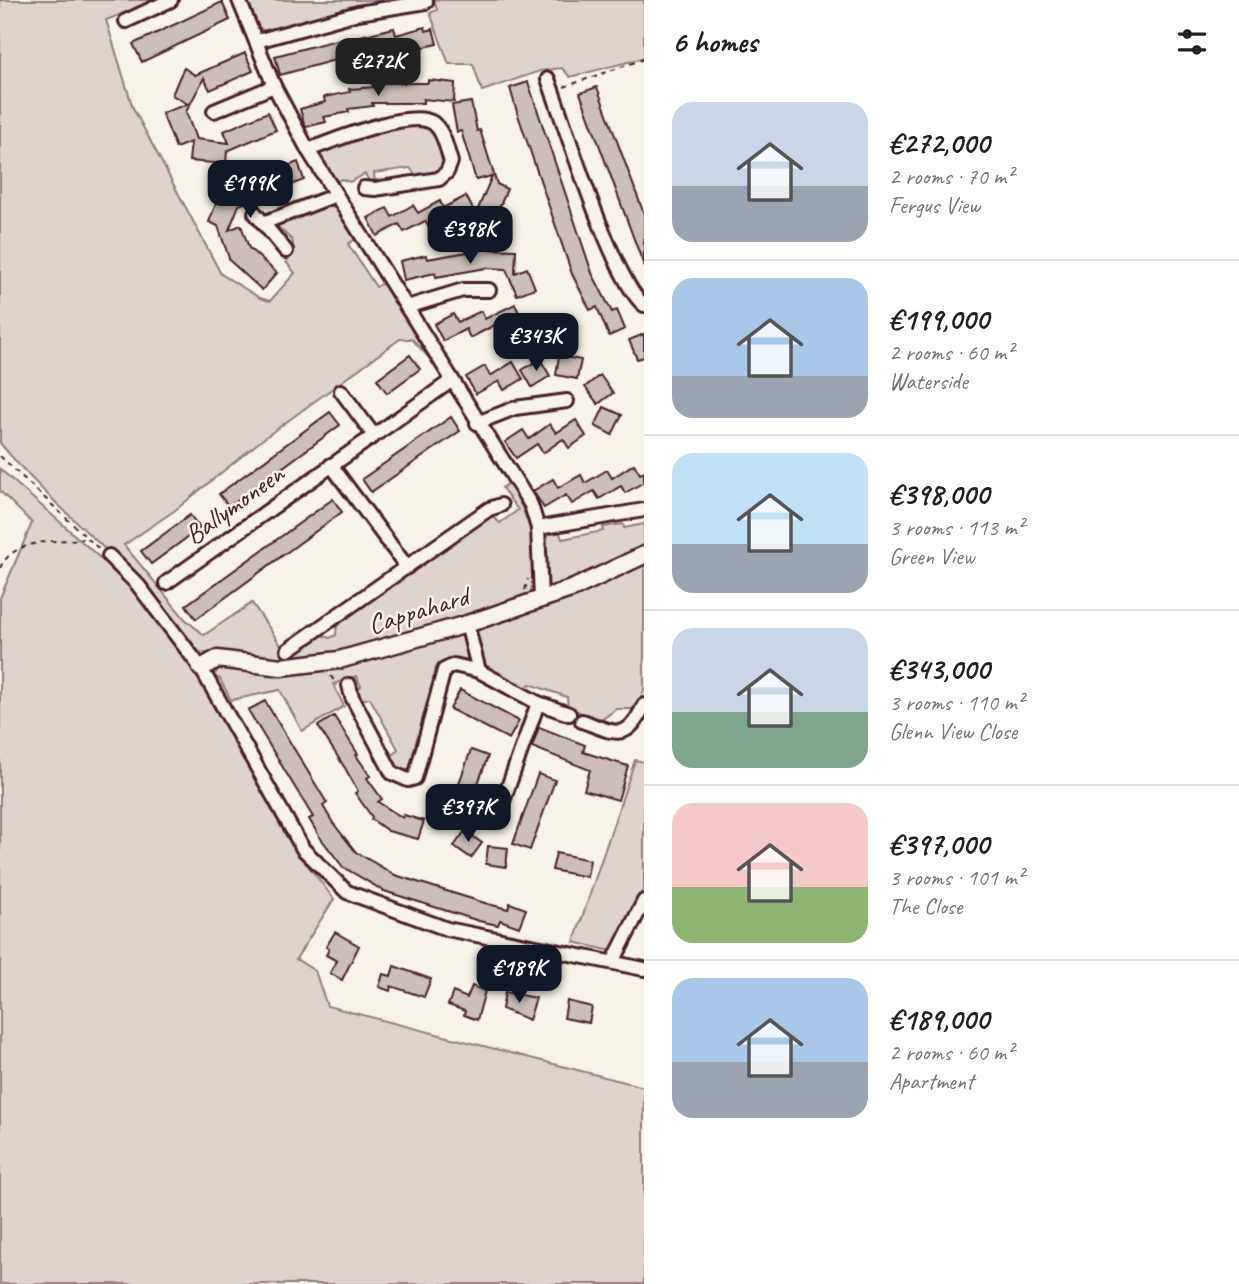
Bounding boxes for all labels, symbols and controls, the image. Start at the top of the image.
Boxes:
text: 6 homes [672,23,757,61]
icon: filters [1173,23,1211,61]
pin: €272K [329,38,427,98]
text: €272K [352,46,405,75]
text: €272,000 [889,124,989,162]
icon: home [728,130,812,214]
pin: €199K [201,160,299,220]
text: 2 rooms · 70 m² [889,162,1013,191]
text: €199K [224,168,276,197]
text: Fergus View [889,191,980,220]
pin: €398K [421,206,519,266]
text: €398K [444,214,496,243]
text: €199,000 [889,300,989,338]
icon: home [728,306,812,390]
pin: €343K [487,314,585,373]
text: €343K [509,321,563,350]
text: 2 rooms · 60 m² [889,338,1013,367]
text: Waterside [889,367,968,396]
street label: Ballymoneen [177,455,292,552]
text: €398,000 [889,475,989,513]
icon: home [728,481,812,565]
text: 3 rooms · 113 m² [889,513,1024,542]
text: Green View [889,542,974,571]
street label: Cappahard [364,577,476,642]
text: €343,000 [889,650,989,688]
icon: home [728,656,812,740]
text: 3 rooms · 110 m² [889,688,1024,717]
text: Glenn View Close [889,717,1017,746]
pin: €397K [419,784,517,844]
text: €397K [442,792,494,821]
text: €397,000 [889,825,989,863]
icon: home [728,831,812,915]
text: 3 rooms · 101 m² [889,863,1024,892]
text: The Close [889,892,962,921]
pin: €189K [470,946,568,1005]
text: €189K [493,953,545,982]
text: €189,000 [889,1000,989,1038]
icon: home [728,1006,812,1090]
text: 2 rooms · 60 m² [889,1038,1013,1067]
text: Apartment [889,1067,974,1096]

